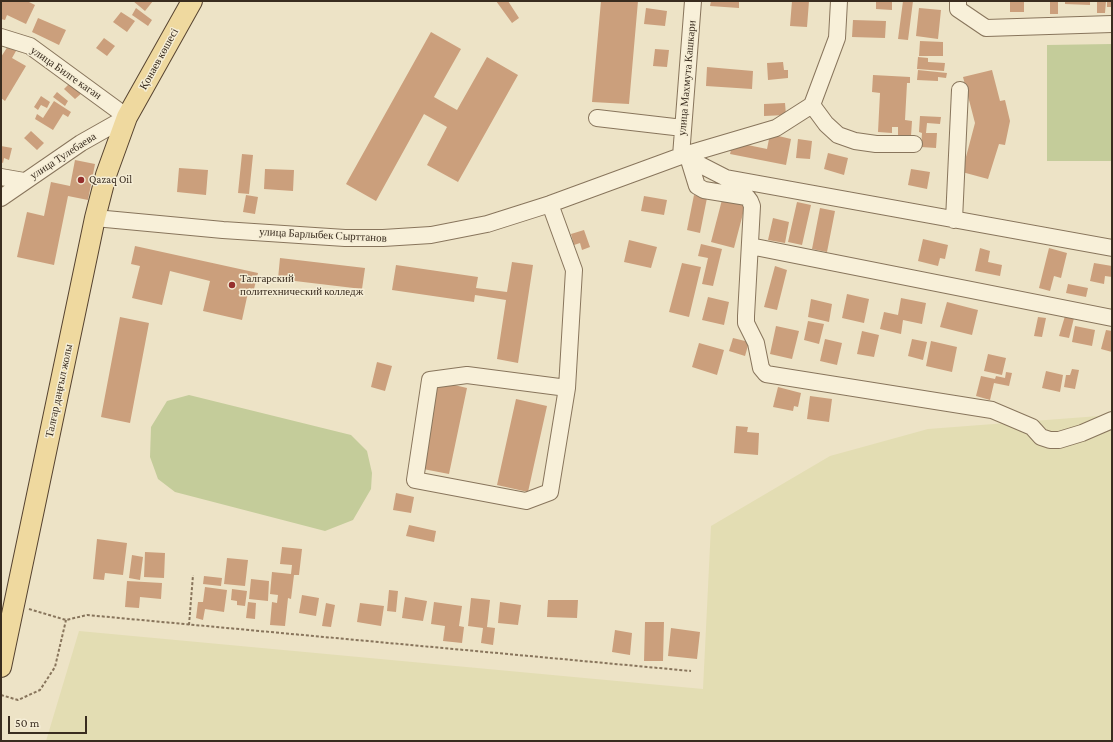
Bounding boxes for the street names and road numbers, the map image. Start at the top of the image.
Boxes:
street label: улица Махмута Кашкари [675,20,699,136]
street label: Қонаев көшесі [137,26,181,92]
street label: улица Билге каган [28,44,104,102]
street label: улица Тулебаева [28,130,98,182]
street label: улица Барлыбек Сырттанов [259,225,387,245]
street label: Талғар даңғыл жолы [43,343,75,439]

